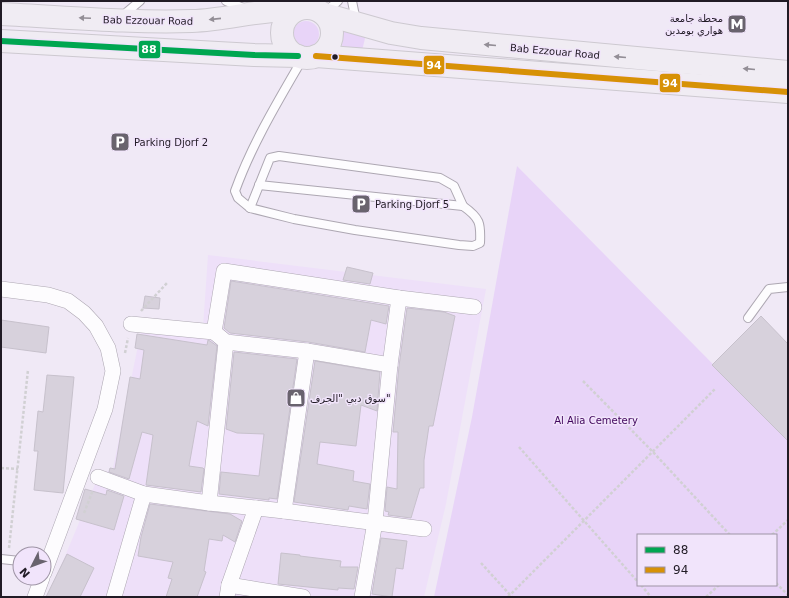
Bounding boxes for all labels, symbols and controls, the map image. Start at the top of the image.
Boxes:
place label: محطة جامعة هواري بومدين [665,13,723,37]
metro station icon: محطة جامعة هواري بومدين [726,13,748,35]
street label: Bab Ezzouar Road [103,14,193,27]
one-way arrow [79,15,91,22]
one-way arrow [209,16,221,22]
line badge: 88 [138,40,161,59]
one-way arrow [484,41,496,48]
street label: Bab Ezzouar Road [509,42,600,61]
text: 88 [141,43,157,56]
unlabelled marker [330,52,340,62]
one-way arrow [614,54,626,60]
line badge: 94 [423,55,445,75]
text: 94 [426,59,442,72]
one-way arrow [743,66,755,72]
line badge: 94 [659,73,681,93]
text: 94 [662,77,678,90]
parking icon: Parking Djorf 2 [109,131,131,153]
place label: Parking Djorf 2 [134,137,208,148]
parking icon: Parking Djorf 5 [350,193,372,215]
place label: Parking Djorf 5 [375,199,449,210]
shop icon: سوق دبي "الجرف" [285,387,307,409]
place label: سوق دبي "الجرف" [310,393,391,405]
park label: Al Alia Cemetery [554,415,638,426]
legend [637,534,777,586]
text: 88 [673,543,688,557]
north arrow [12,546,52,586]
text: 94 [673,563,688,577]
text: N [17,565,33,580]

